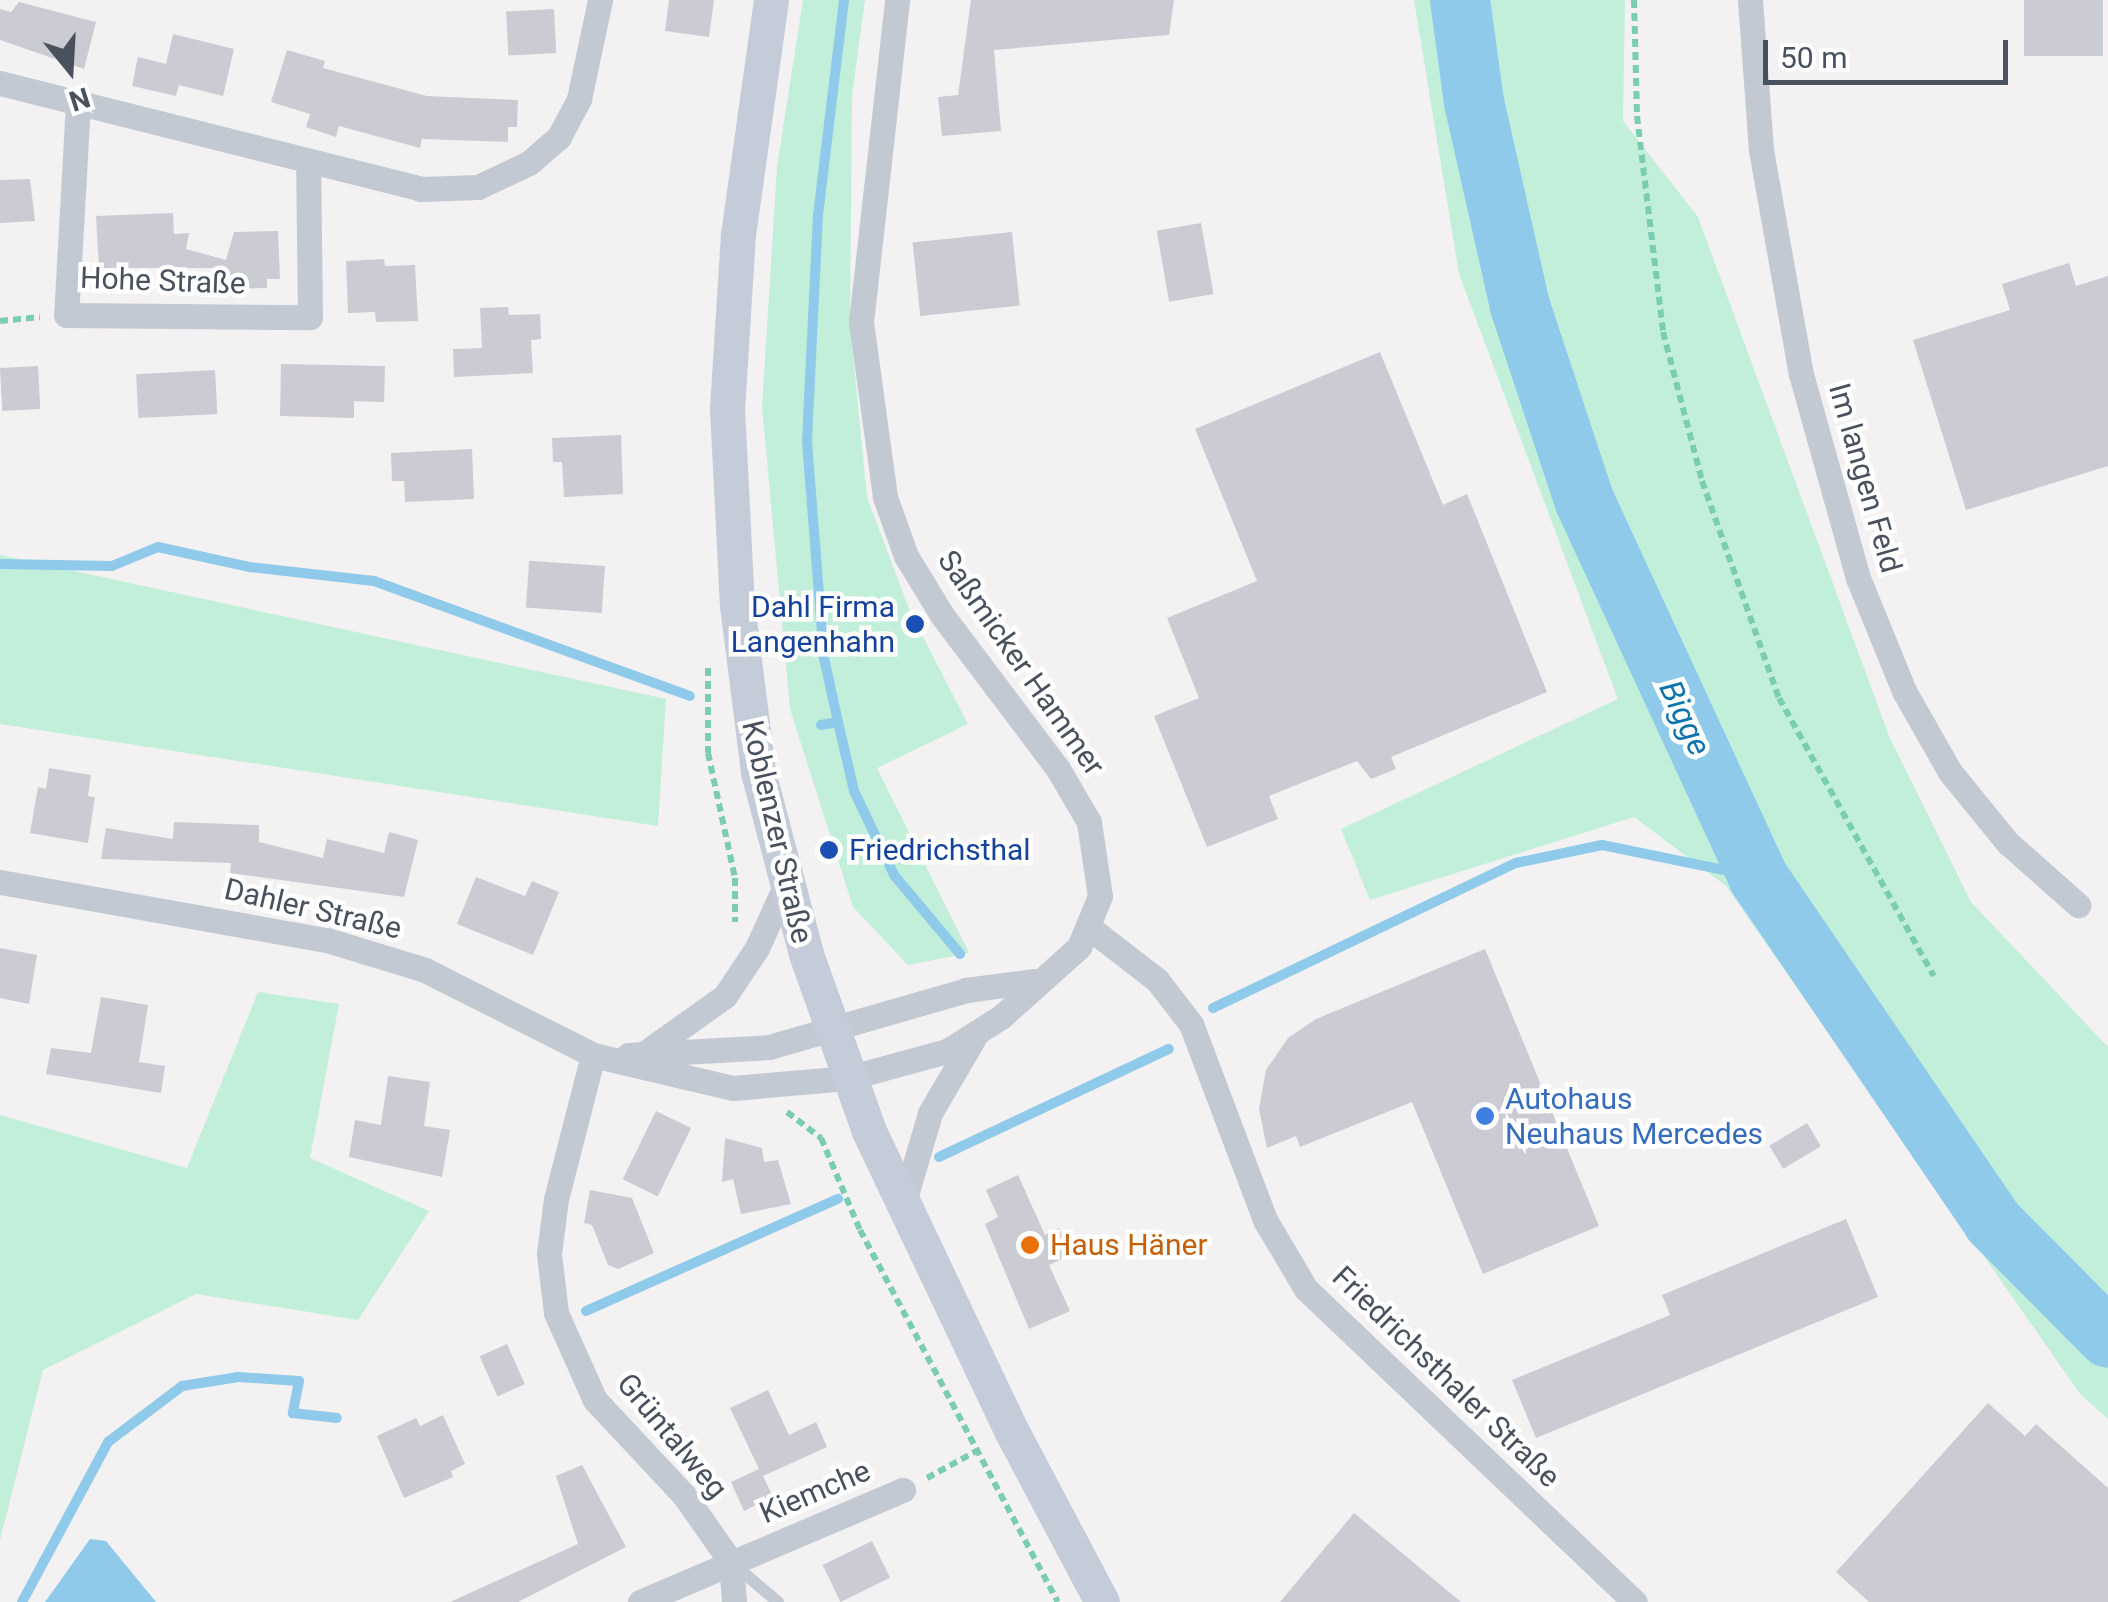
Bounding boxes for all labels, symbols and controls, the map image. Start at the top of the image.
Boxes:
north arrow [20,20,120,120]
scale bar [1768,20,2013,82]
text: 50 m [1780,40,1847,75]
text: N [65,80,94,118]
street label: Hohe Straße [80,260,246,302]
street label: Im langen Feld [1821,379,1909,577]
street label: Saßmicker Hammer [930,544,1112,782]
place label: Dahl Firma Langenhahn [731,589,895,660]
marker: Dahl Firma Langenhahn [904,613,926,635]
water label: Bigge [1651,674,1719,762]
street label: Koblenzer Straße [734,717,820,947]
place label: Friedrichsthal [849,832,1031,868]
marker: Friedrichsthal [818,839,840,861]
street label: Dahler Straße [221,871,405,947]
place label: Autohaus Neuhaus Mercedes [1505,1081,1763,1152]
marker: Autohaus Neuhaus Mercedes [1474,1105,1496,1127]
place label: Haus Häner [1050,1227,1208,1263]
marker: Haus Häner [1019,1234,1041,1256]
street label: Friedrichsthaler Straße [1325,1259,1567,1495]
street label: Grüntalweg [609,1366,735,1506]
street label: Kiemche [754,1453,876,1531]

